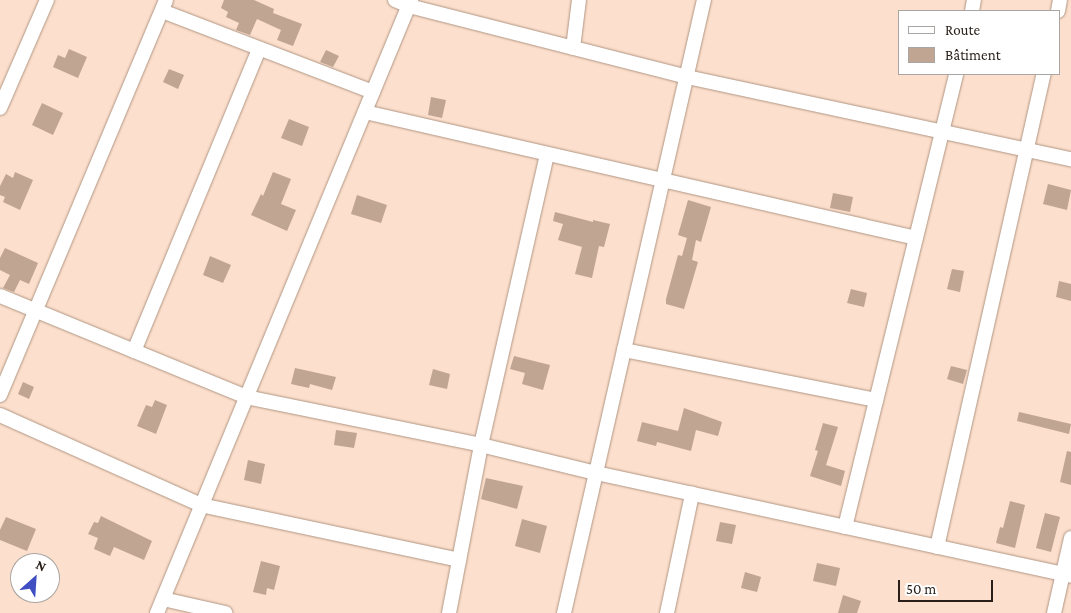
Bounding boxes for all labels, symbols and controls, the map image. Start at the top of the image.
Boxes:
legend [898,10,1061,75]
text: Route [945,22,980,38]
text: Bâtiment [945,47,1001,63]
north arrow [10,553,60,603]
text: N [33,556,49,575]
scale bar [901,570,996,602]
text: 50 m [906,581,936,597]

